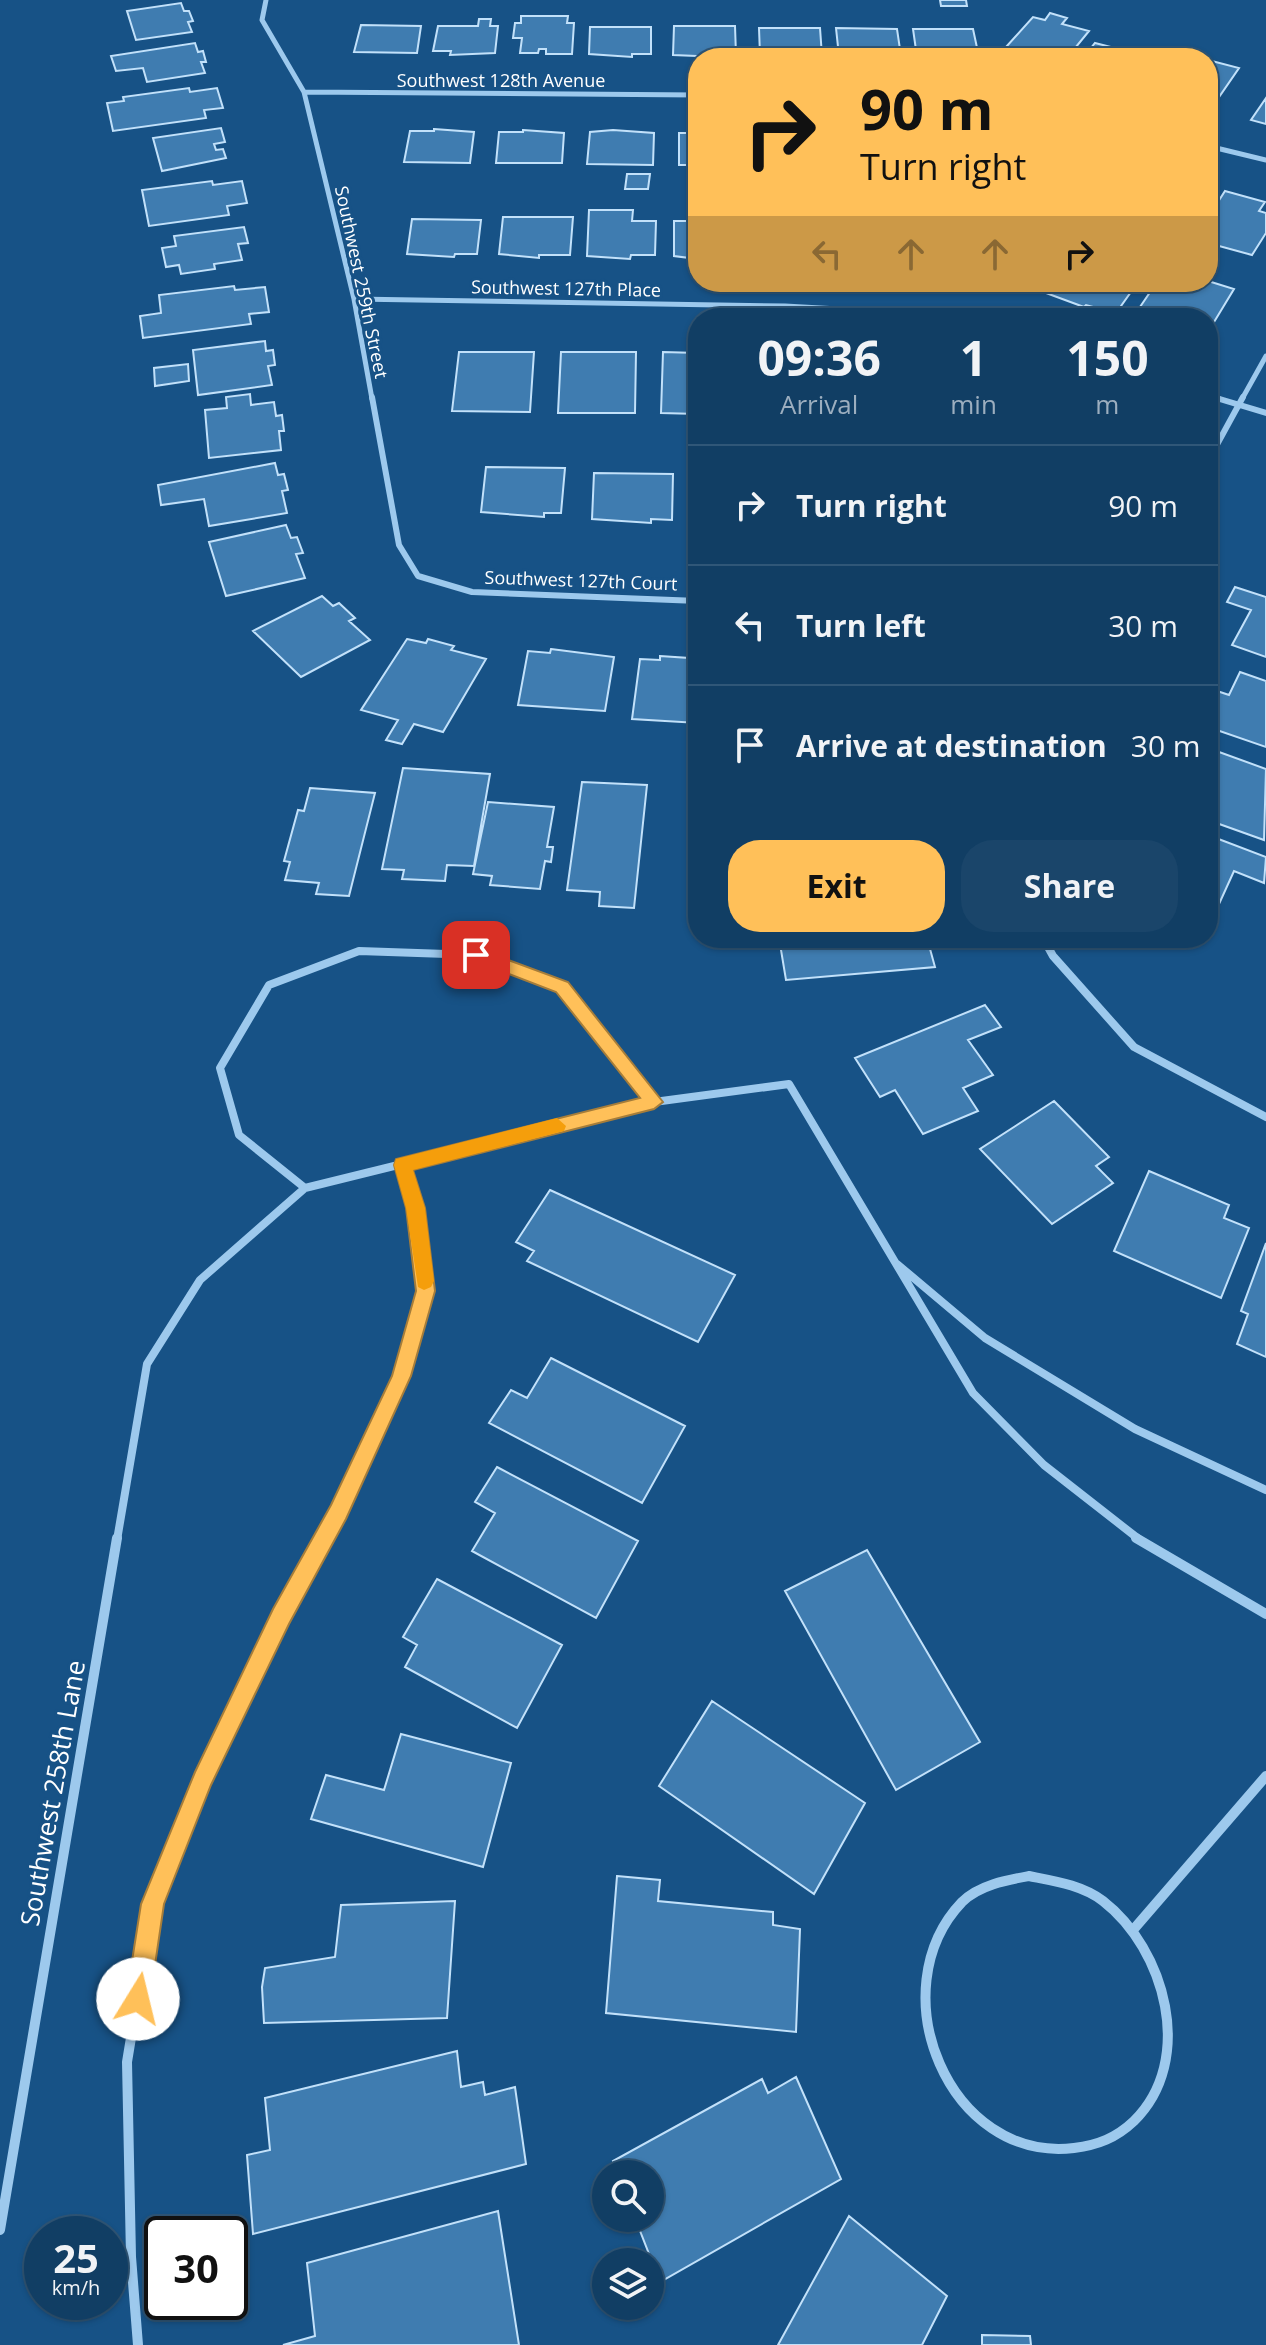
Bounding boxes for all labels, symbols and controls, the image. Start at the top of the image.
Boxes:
street label: Southwest 128th Avenue [397,68,605,92]
text: 90 m [860,70,994,146]
icon: right [728,80,832,184]
text: Turn right [860,142,1026,191]
street label: Southwest 259th Street [330,184,394,380]
icon: left [805,232,849,276]
icon: ahead [889,232,933,276]
icon: ahead [973,232,1017,276]
icon: right [1057,232,1101,276]
street label: Southwest 127th Place [471,274,661,302]
text: 09:36 [757,325,881,390]
text: 1 [960,325,987,390]
text: 150 [1066,325,1149,390]
text: Arrival [780,386,858,422]
text: min [950,386,997,422]
text: m [1095,386,1119,422]
icon: right [728,483,772,527]
text: Turn right [796,485,947,526]
text: 90 m [1108,485,1178,526]
street label: Southwest 127th Court [484,565,678,595]
icon: left [728,603,772,647]
text: Turn left [796,605,926,646]
text: 30 m [1108,605,1178,646]
icon: arrive [728,723,772,767]
text: Arrive at destination [796,725,1107,766]
text: 30 m [1131,725,1201,766]
button: Exit [728,840,945,932]
button: Share [961,840,1178,932]
pin [442,921,510,989]
icon: arrive [454,933,498,977]
street label: Southwest 258th Lane [11,1657,93,1929]
position arrow [96,1957,180,2041]
map controls [592,2160,664,2320]
button: search [592,2160,664,2232]
speed limit sign: 30 [144,2216,248,2320]
text: 25 [53,2230,99,2285]
button: layers [592,2248,664,2320]
text: km/h [52,2274,100,2301]

